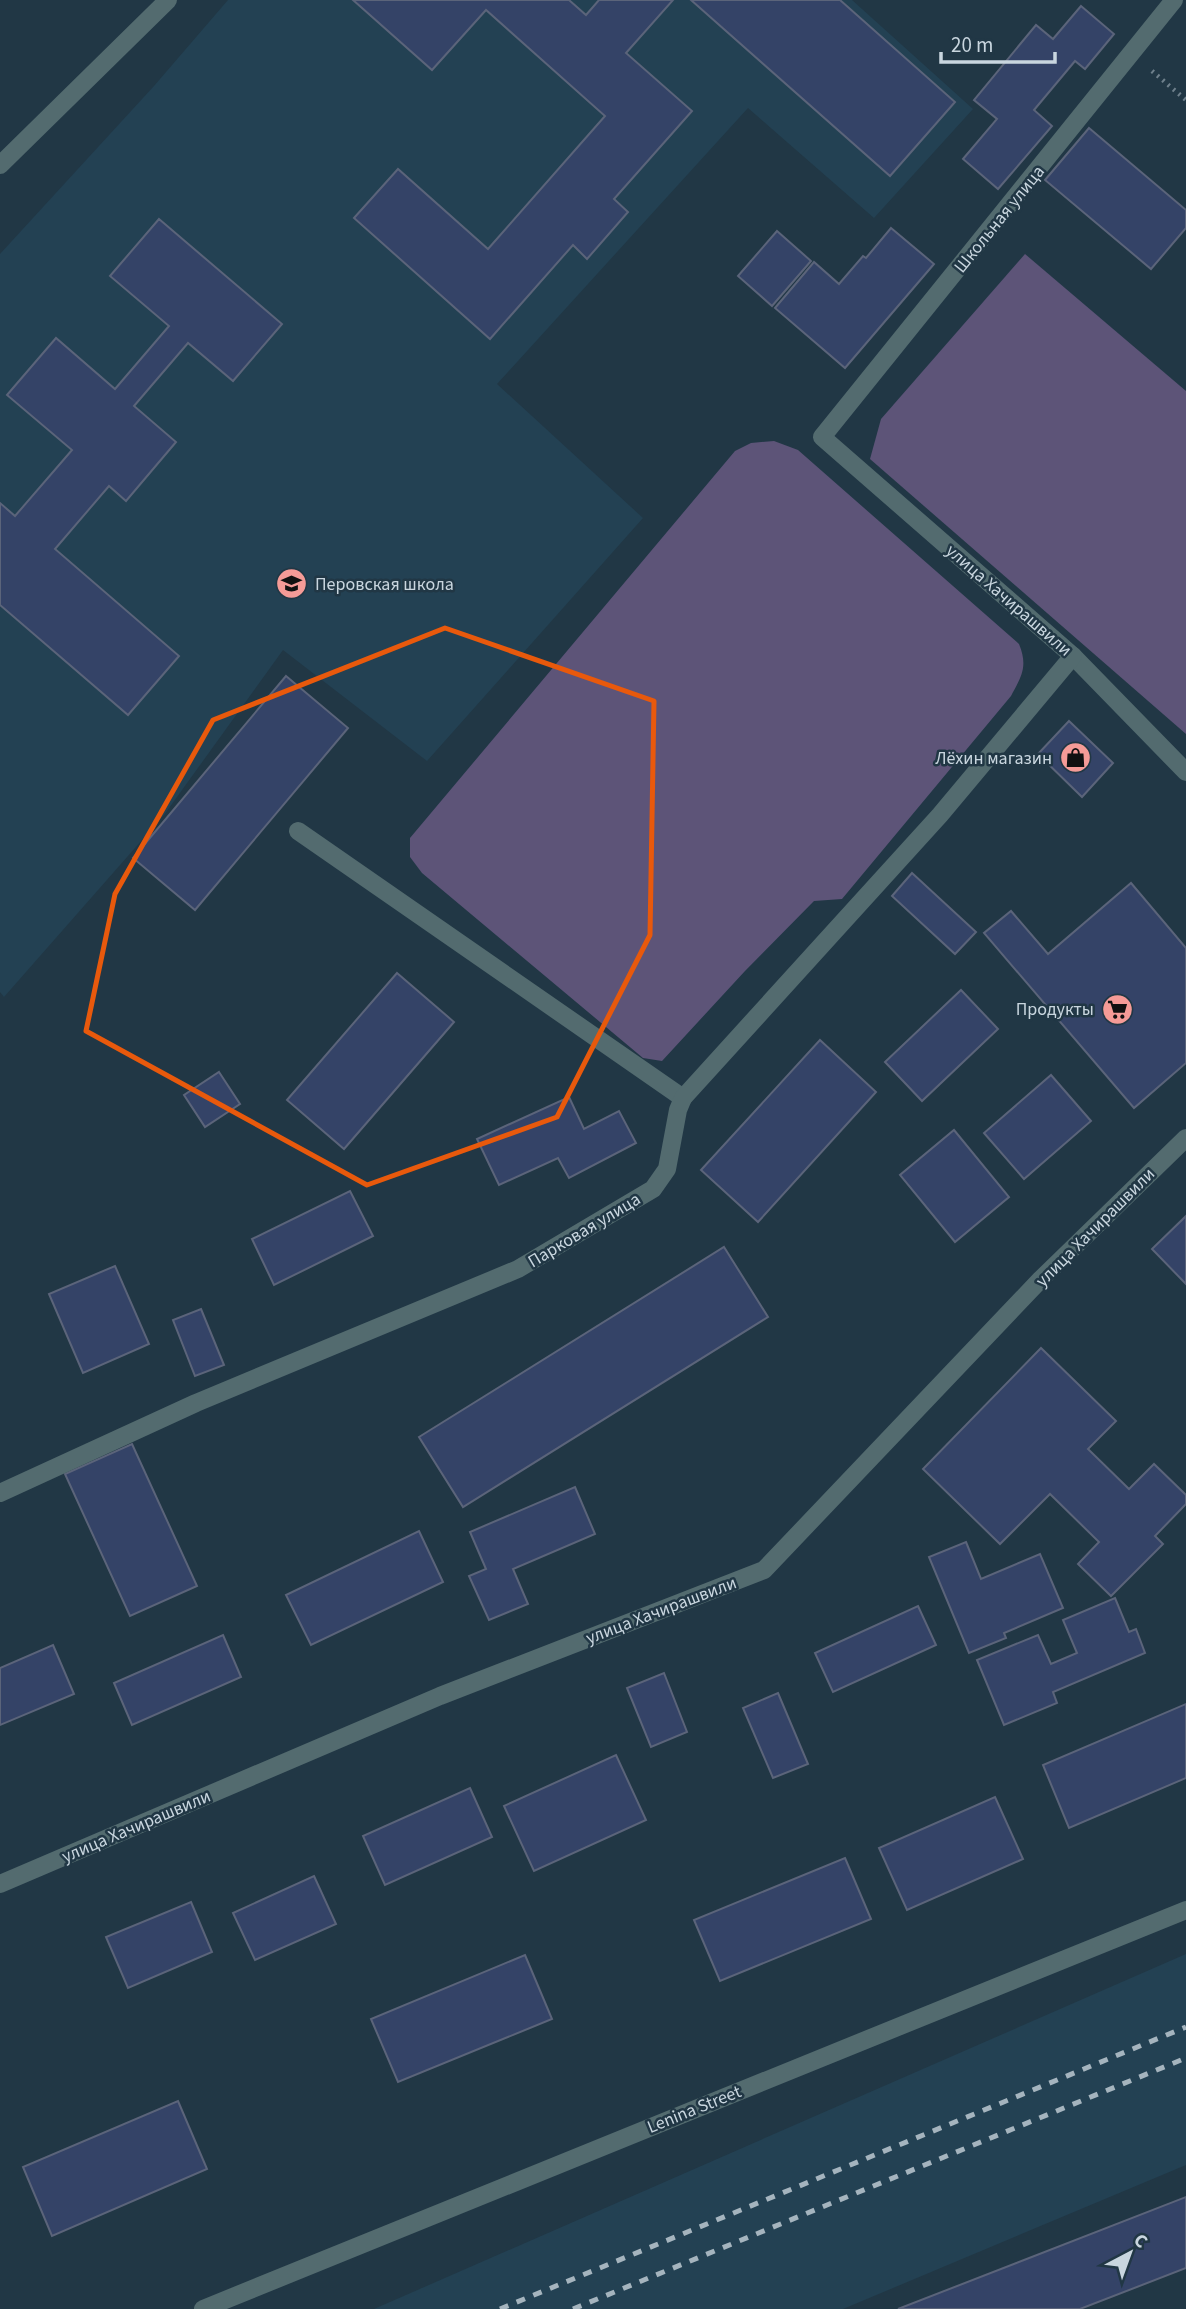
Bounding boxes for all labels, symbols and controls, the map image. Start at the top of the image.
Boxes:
scale bar [941,21,1055,65]
text: 20 m [951,30,993,60]
street label: Школьная улица [948,160,1051,278]
street label: улица Хачирашвили [940,539,1077,662]
school or university icon: Перовская школа [275,567,309,601]
place label: Перовская школа [315,572,454,597]
shop icon: Лёхин магазин [1058,741,1092,775]
place label: Лёхин магазин [935,746,1052,771]
supermarket icon: Продукты [1100,992,1134,1026]
place label: Продукты [1016,997,1094,1022]
street label: улица Хачирашвили [1030,1162,1161,1293]
street label: Парковая улица [523,1187,645,1274]
street label: улица Хачирашвили [582,1570,740,1651]
street label: улица Хачирашвили [58,1784,215,1869]
street label: Lenina Street [643,2079,745,2140]
north arrow [1095,2218,1165,2288]
text: С [1127,2227,1153,2255]

